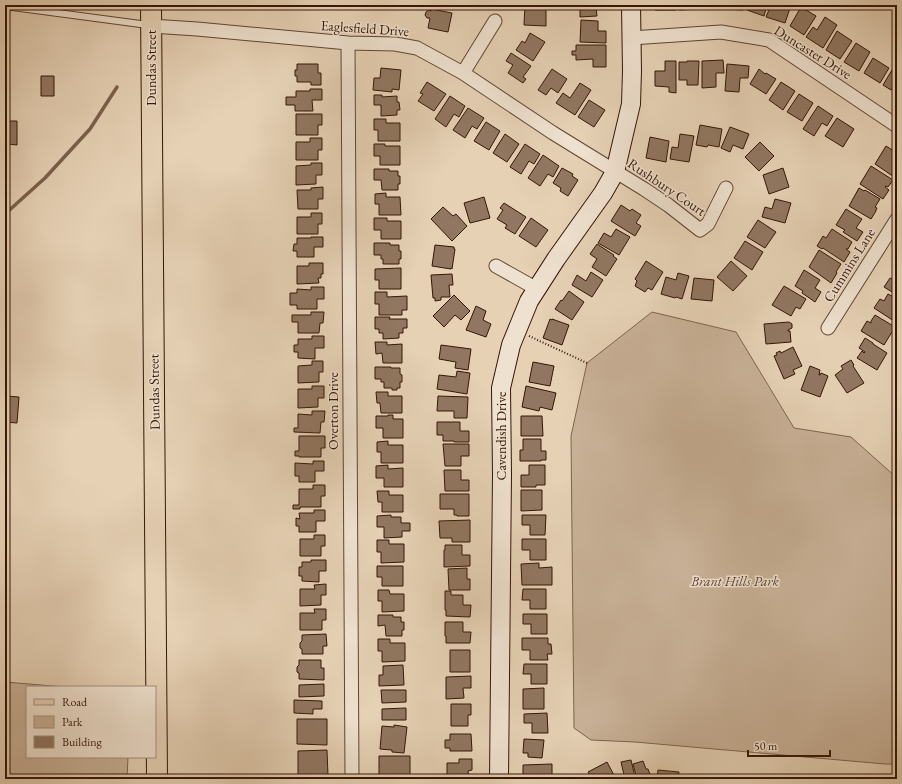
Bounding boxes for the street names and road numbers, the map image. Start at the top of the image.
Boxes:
street label: Eaglesfield Drive [320,16,410,40]
street label: Duncaster Drive [771,21,856,83]
street label: Dundas Street [142,29,160,106]
street label: Rushbury Court [624,154,710,220]
street label: Cummins Lane [819,224,879,305]
street label: Dundas Street [144,353,164,430]
street label: Overton Drive [324,371,342,450]
street label: Cavendish Drive [492,391,510,480]

